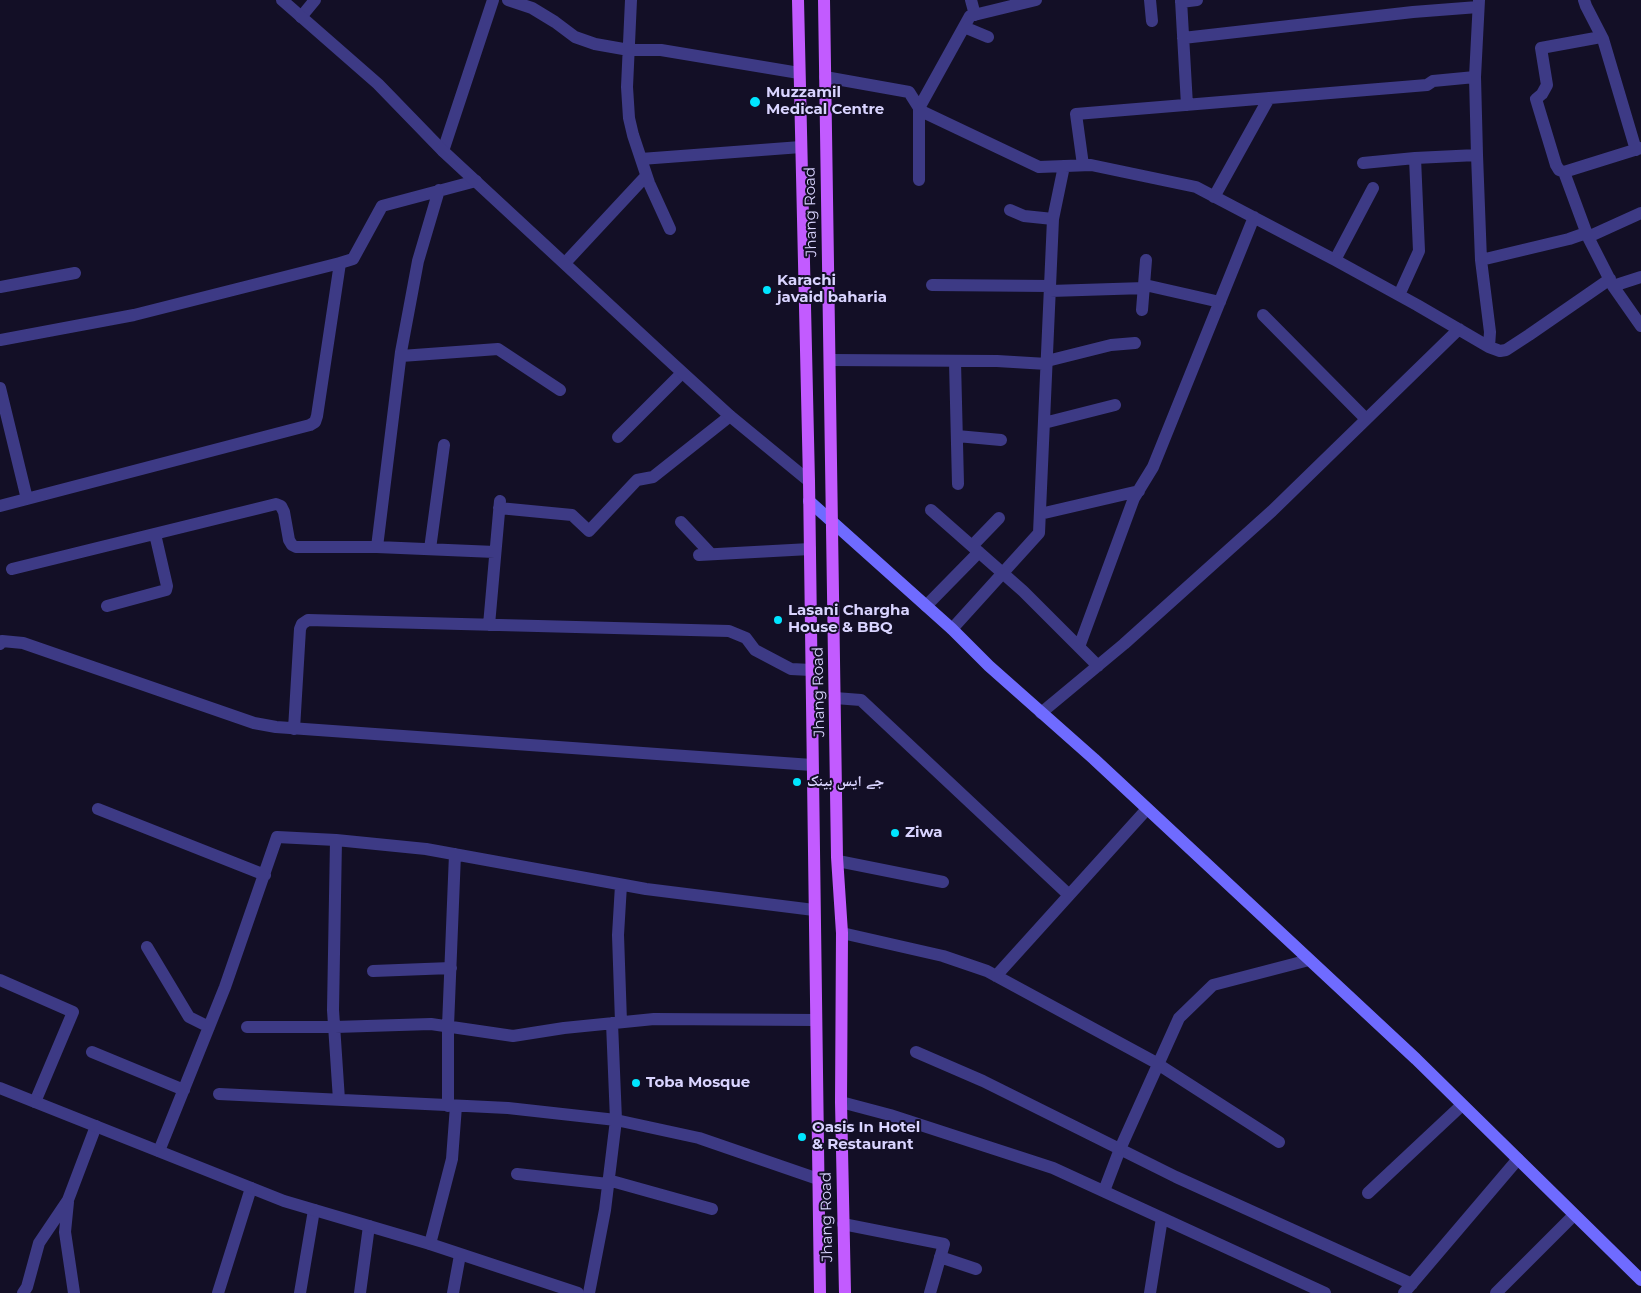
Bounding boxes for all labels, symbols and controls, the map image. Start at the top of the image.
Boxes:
place label: Muzzamil Medical Centre [766,84,884,119]
marker: Muzzamil Medical Centre [748,95,762,109]
street label: Jhang Road [801,167,821,257]
place label: Karachi javaid baharia [777,272,887,307]
marker: Karachi javaid baharia [761,284,773,296]
place label: Lasani Chargha House & BBQ [788,602,910,637]
marker: Lasani Chargha House & BBQ [772,614,784,626]
street label: Jhang Road [809,647,829,737]
place label: جے ایس بینک [807,773,884,791]
marker: جے ایس بینک [791,776,803,788]
place label: Ziwa [905,824,943,842]
marker: Ziwa [889,827,901,839]
place label: Toba Mosque [646,1074,750,1092]
marker: Toba Mosque [630,1077,642,1089]
place label: Oasis In Hotel & Restaurant [812,1119,920,1154]
marker: Oasis In Hotel & Restaurant [796,1131,808,1143]
street label: Jhang Road [817,1172,837,1262]

